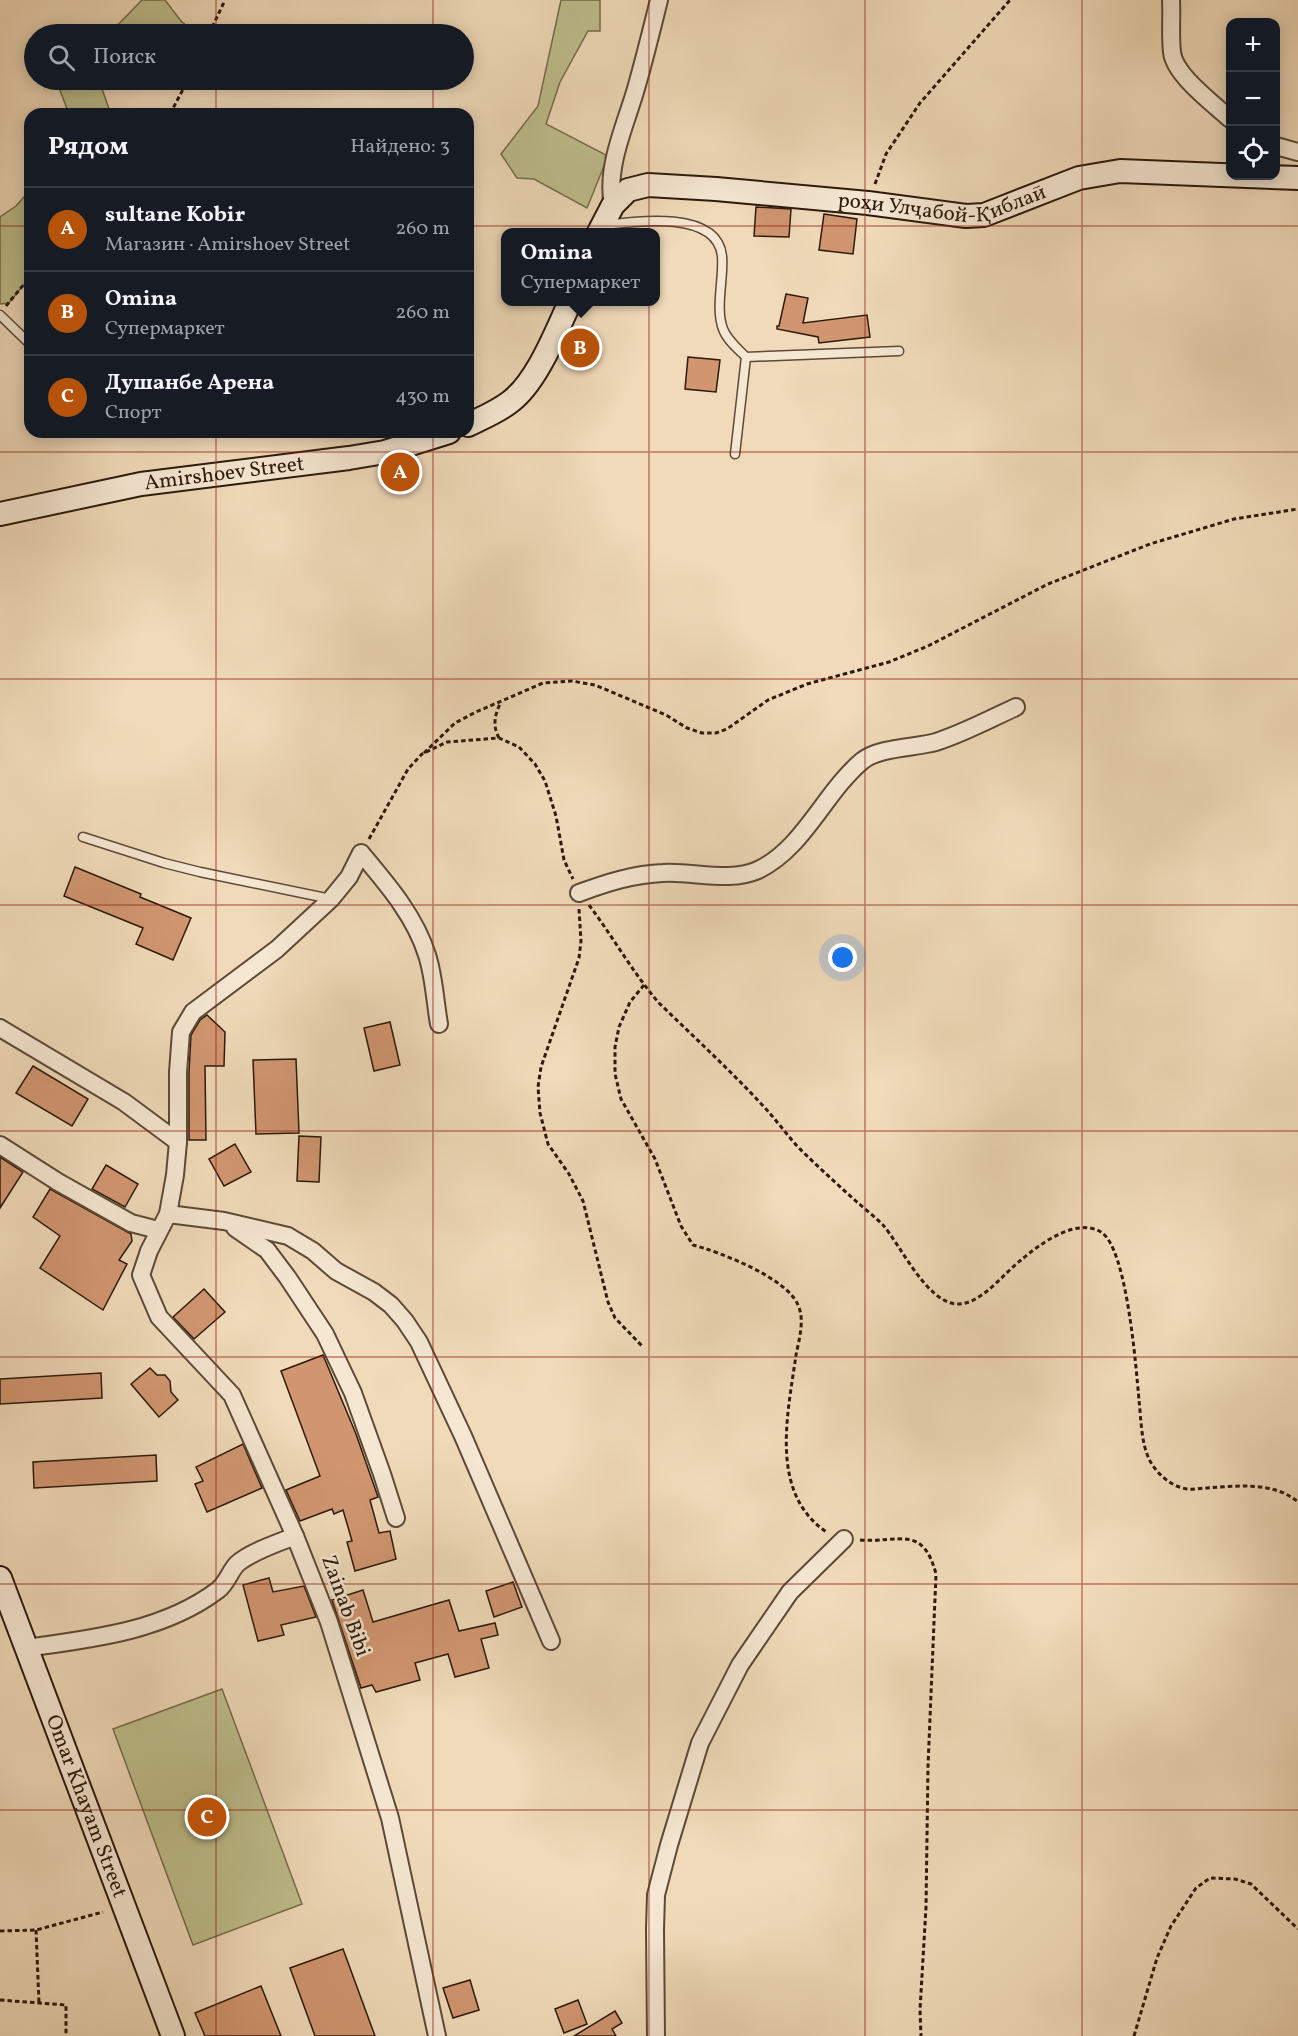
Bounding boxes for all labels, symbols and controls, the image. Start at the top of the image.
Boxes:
map controls [1226,18,1280,180]
button: + [1226,18,1280,72]
search box [24,24,474,90]
icon: search [45,41,78,74]
text: Поиск [93,42,156,73]
button: − [1226,72,1280,126]
button: locate [1226,126,1280,180]
text: Рядом [48,129,128,165]
text: Найдено: 3 [350,133,450,161]
street label: роҳи Улҷабой-Қиблаӣ [837,178,1050,231]
text: sultane Kobir [105,200,245,231]
text: A [60,215,75,243]
text: 260 m [395,215,450,243]
popup [501,228,660,306]
text: Магазин · Amirshoev Street [105,231,350,259]
text: Omina [521,238,593,269]
text: Супермаркет [521,269,640,297]
text: Omina [105,284,177,315]
text: B [61,299,74,327]
text: 260 m [395,299,450,327]
text: Супермаркет [105,315,225,343]
pin: B [560,326,600,370]
text: Душанбе Арена [105,368,274,399]
text: C [61,383,74,411]
text: 430 m [395,383,450,411]
text: Спорт [105,399,162,427]
street label: Amirshoev Street [143,449,306,498]
pin: A [380,450,420,494]
your location [828,943,857,972]
street label: Zainab Bibi [313,1551,377,1661]
street label: Omar Khayam Street [38,1710,134,1902]
pin: C [188,1794,226,1840]

